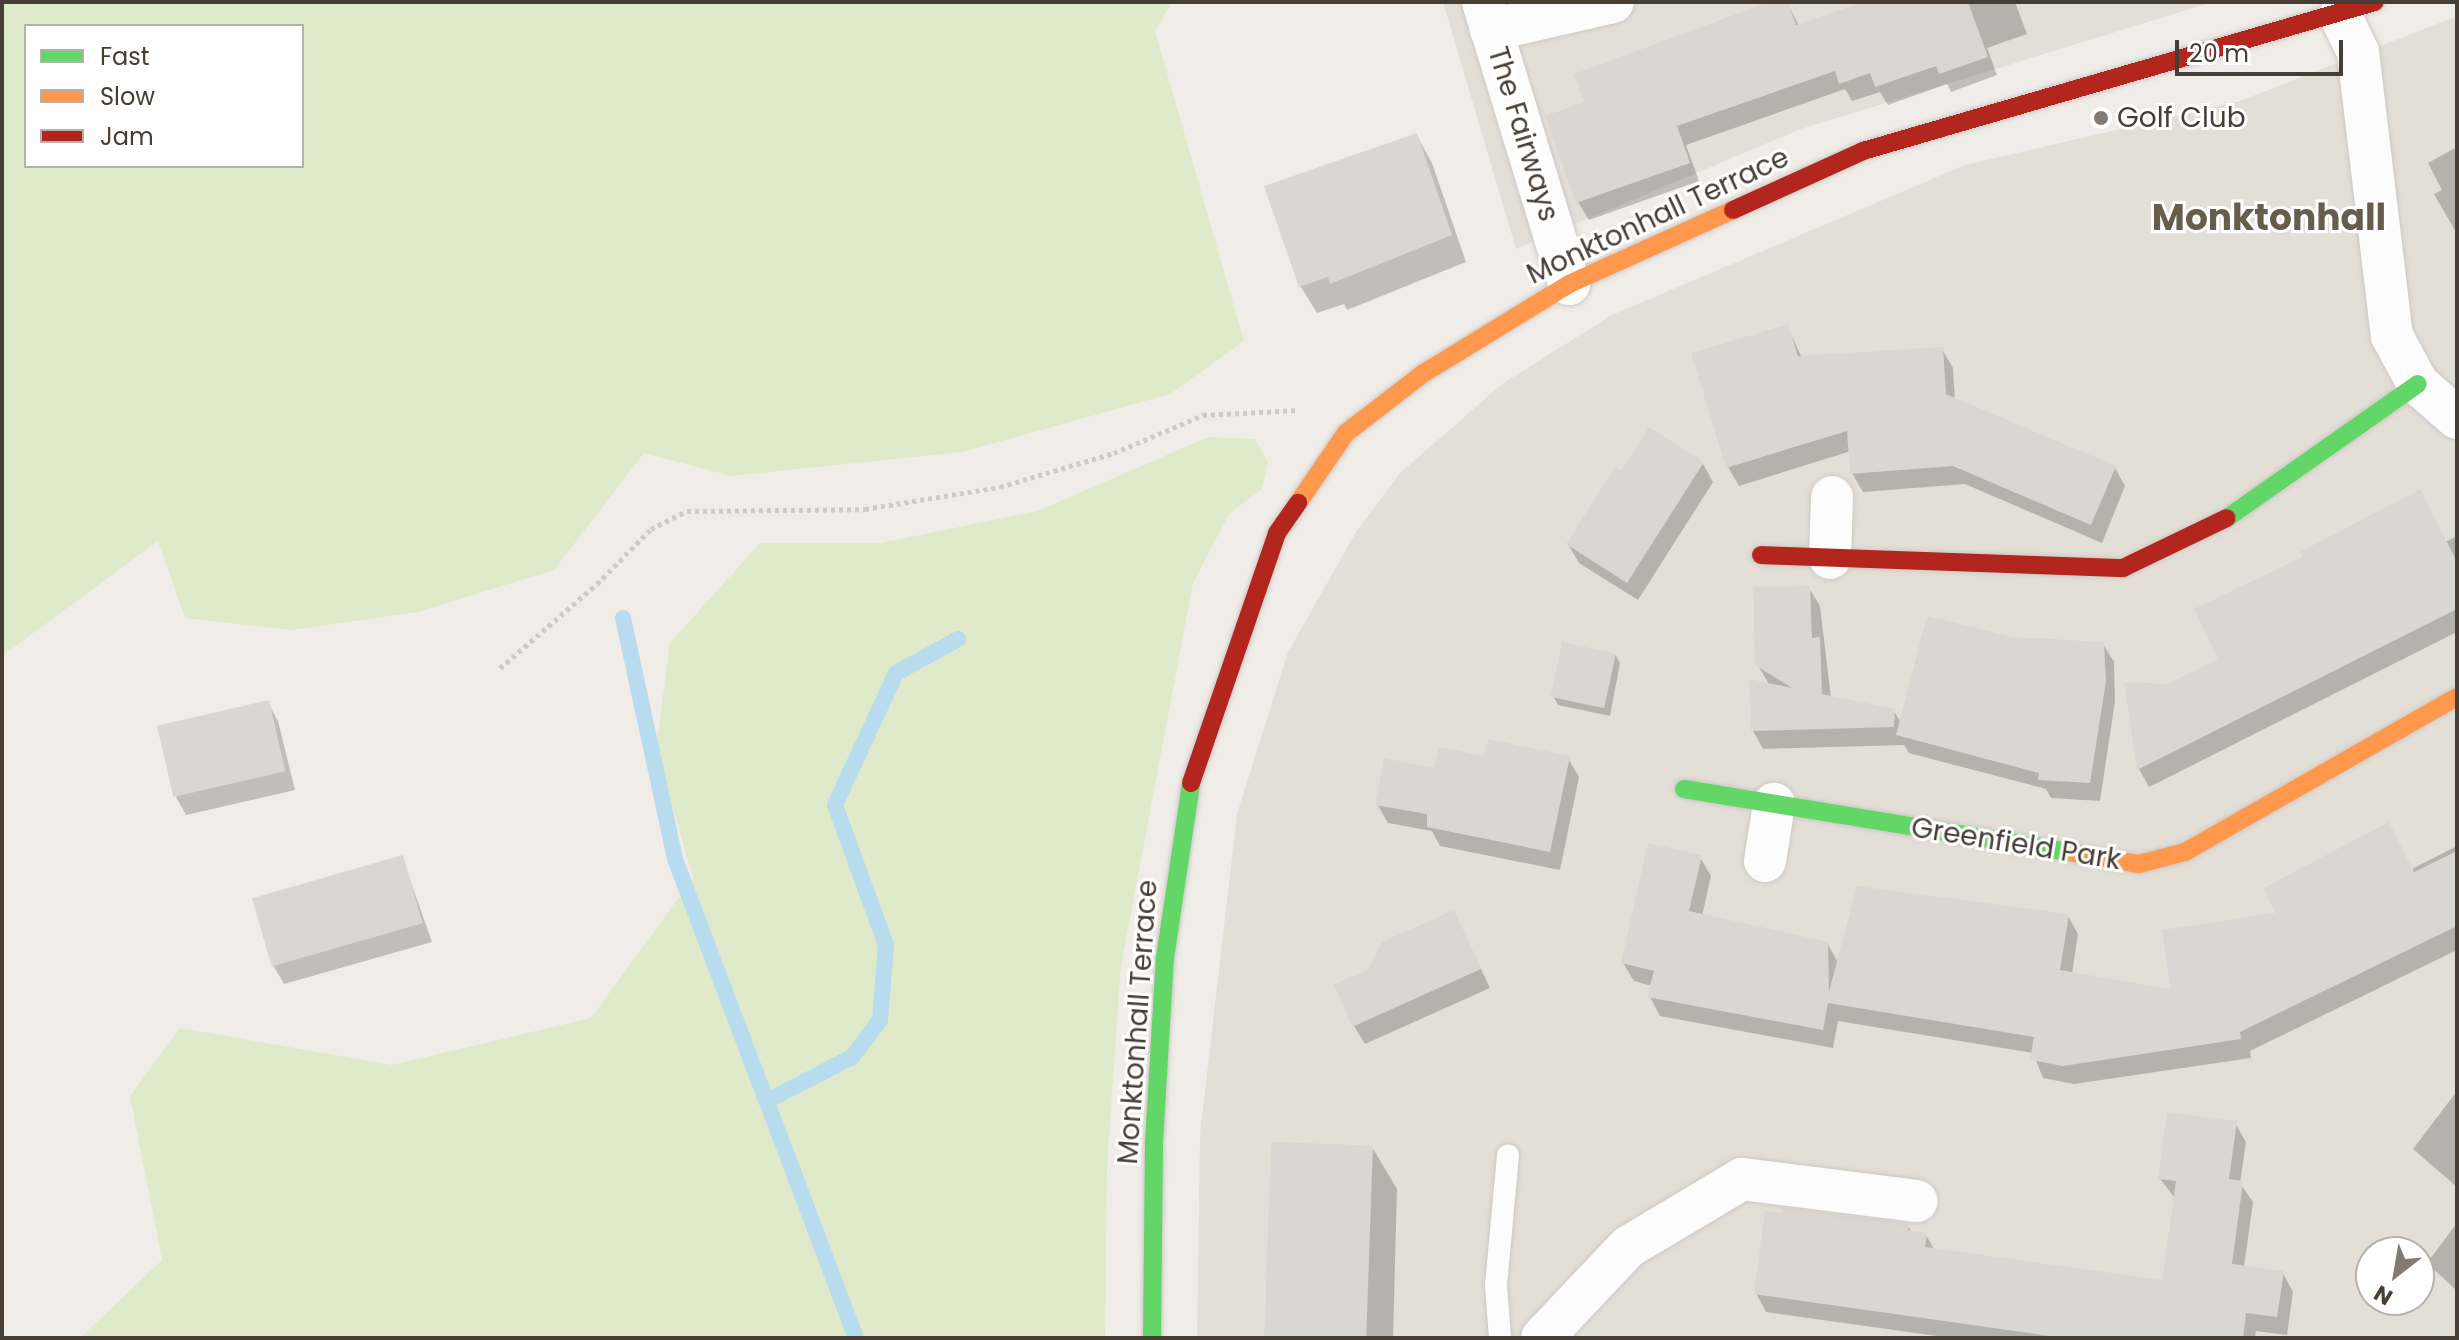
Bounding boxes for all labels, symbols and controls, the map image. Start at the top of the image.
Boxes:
legend [24,24,304,168]
scale bar [2179,24,2347,74]
text: 20 m [2189,37,2249,70]
text: Fast [100,40,150,73]
street label: The Fairways [1481,43,1565,225]
text: Slow [100,80,155,113]
place label: Golf Club [2117,101,2246,135]
marker: Golf Club [2092,109,2110,127]
text: Jam [100,120,154,153]
street label: Monktonhall Terrace [1522,141,1794,291]
district label: Monktonhall [2152,196,2386,240]
street label: Greenfield Park [1909,811,2123,877]
street label: Monktonhall Terrace [1111,879,1165,1165]
north arrow [2355,1236,2435,1316]
text: N [2368,1278,2398,1313]

